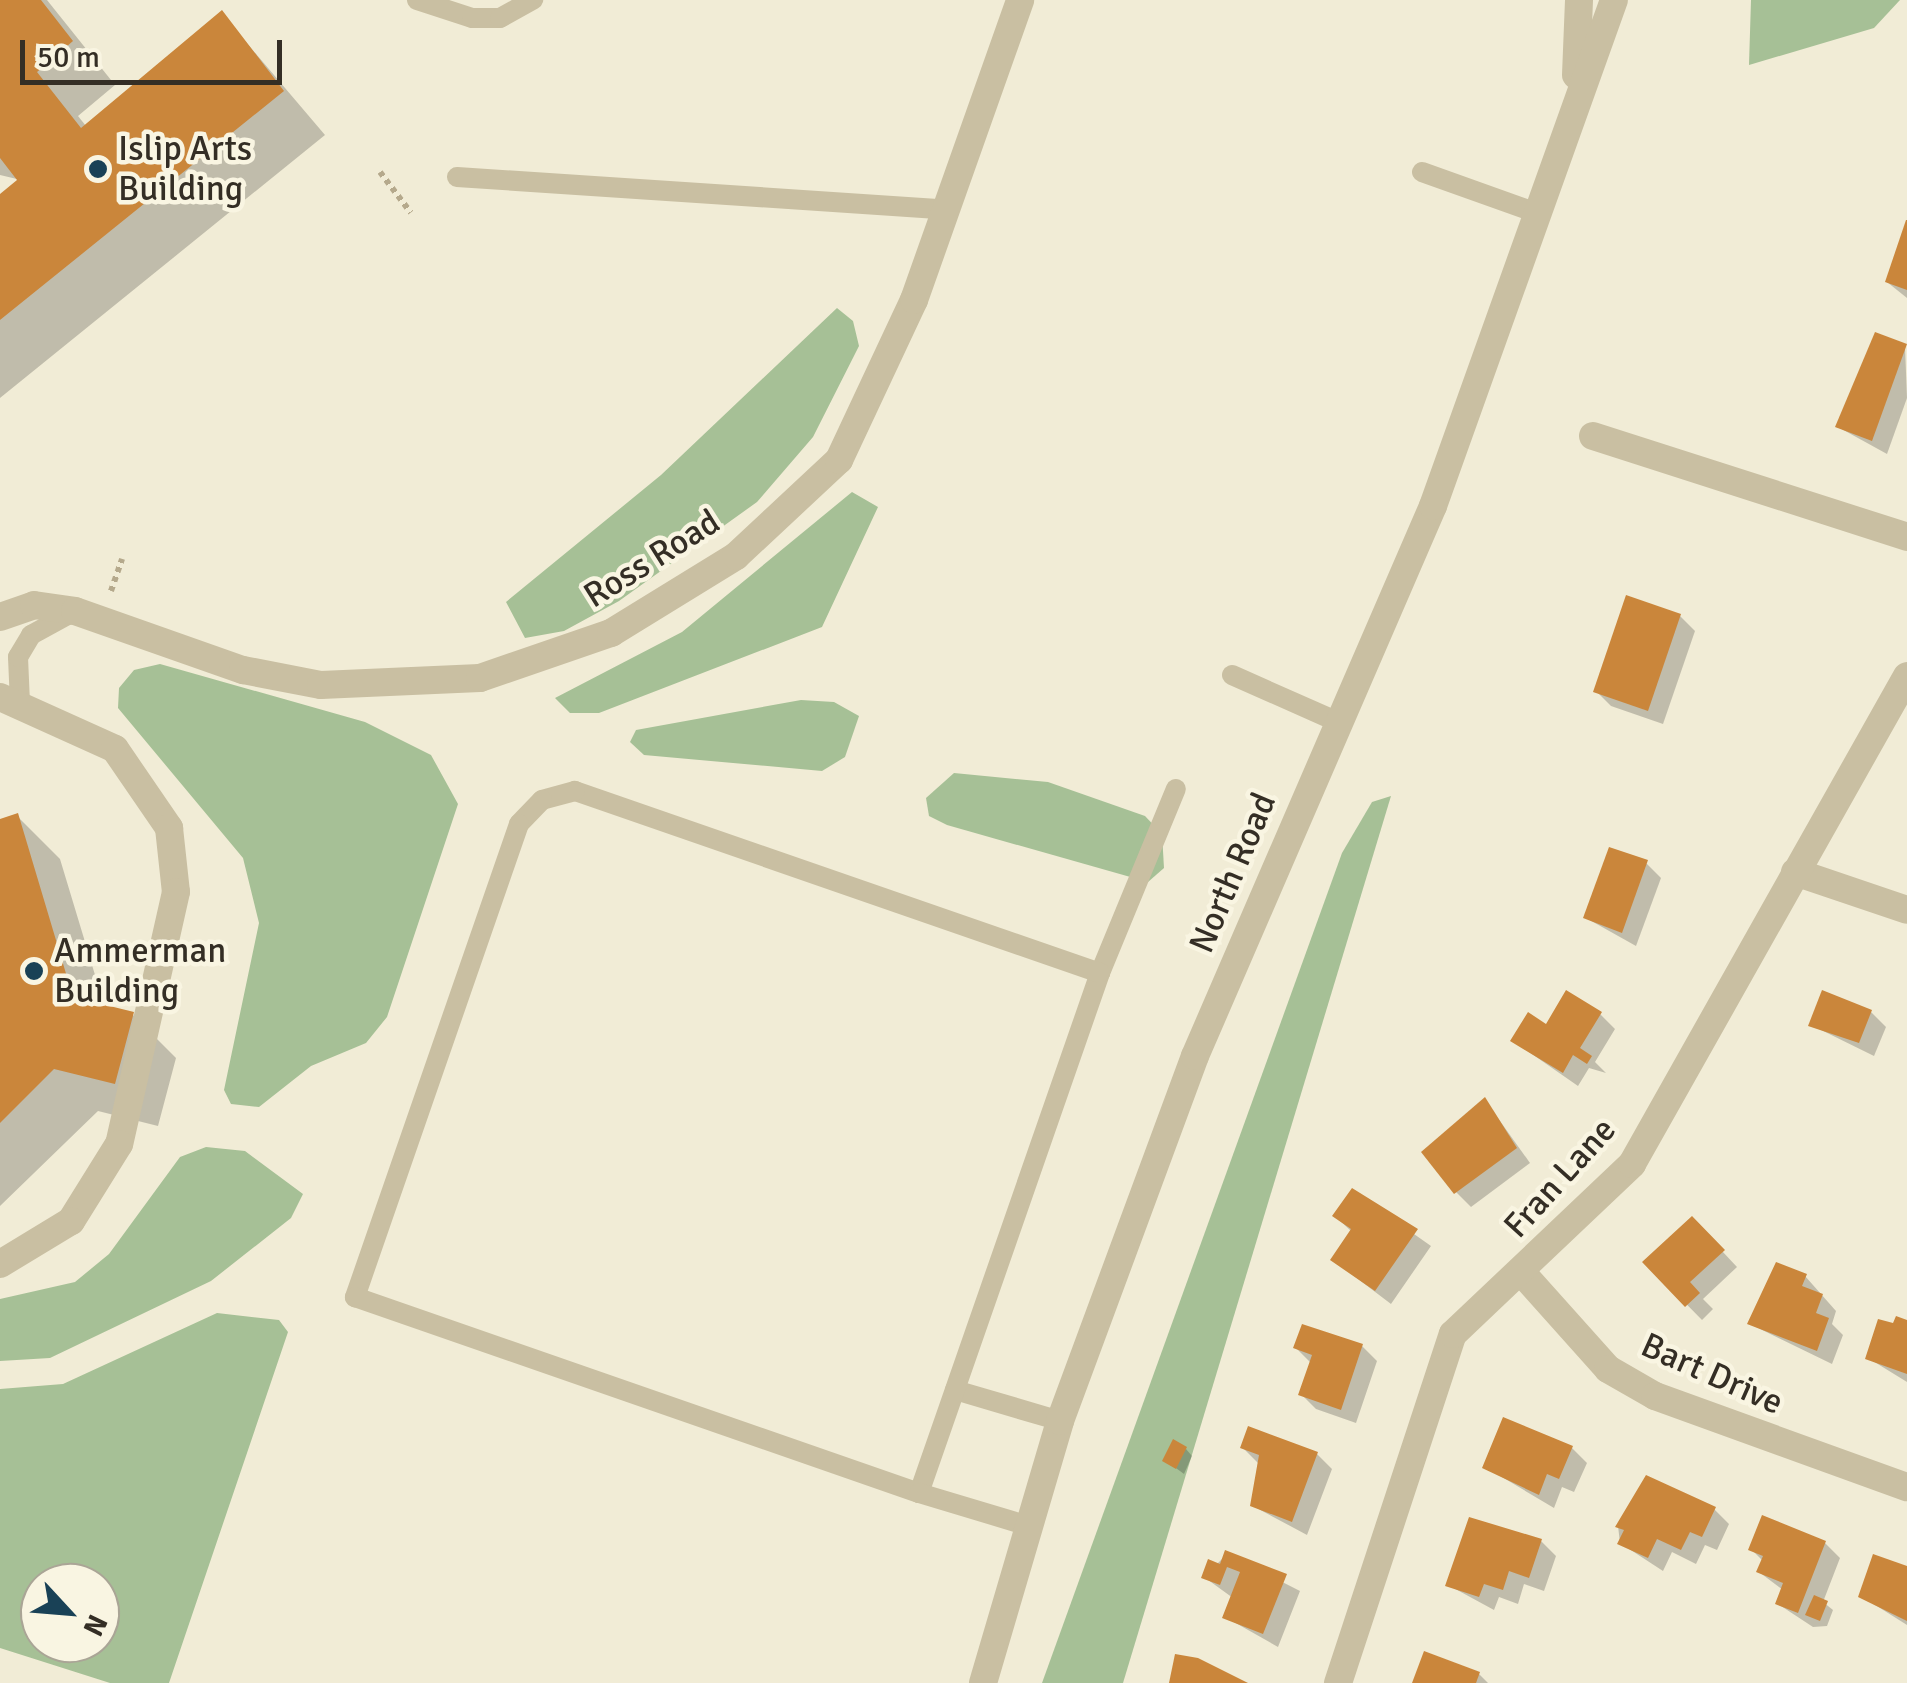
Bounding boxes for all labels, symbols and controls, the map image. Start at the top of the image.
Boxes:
scale bar [25,20,288,82]
text: 50 m [37,39,100,76]
place label: Islip Arts Building [118,128,252,210]
marker: Islip Arts Building [87,158,109,180]
street label: Ross Road [576,501,728,617]
street label: North Road [1181,787,1285,959]
place label: Ammerman Building [54,930,226,1012]
marker: Ammerman Building [23,960,45,982]
street label: Fran Lane [1495,1109,1625,1247]
street label: Bart Drive [1635,1324,1789,1424]
north arrow [20,1563,120,1663]
text: N [76,1609,115,1641]

